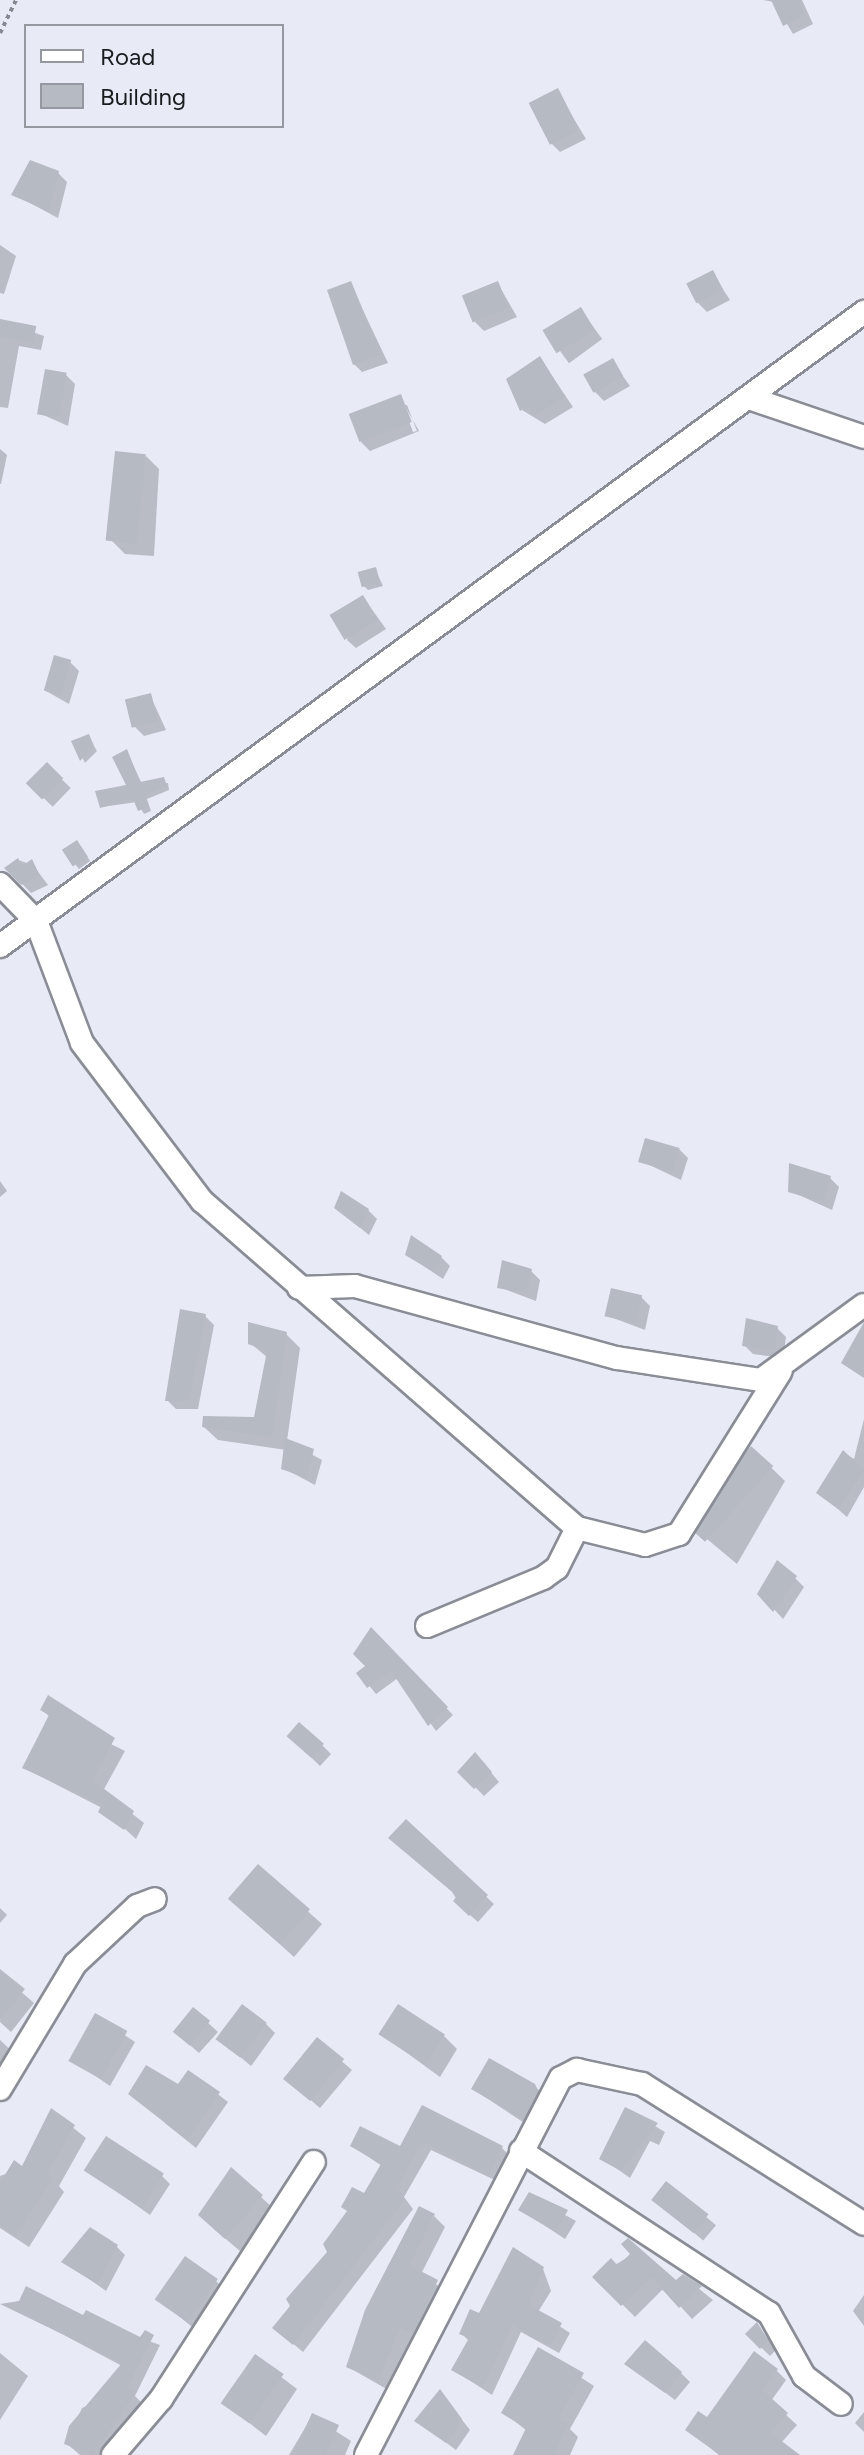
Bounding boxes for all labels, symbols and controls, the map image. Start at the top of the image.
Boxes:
legend [24,24,284,128]
text: Road [100,42,155,71]
text: Building [100,82,186,111]

